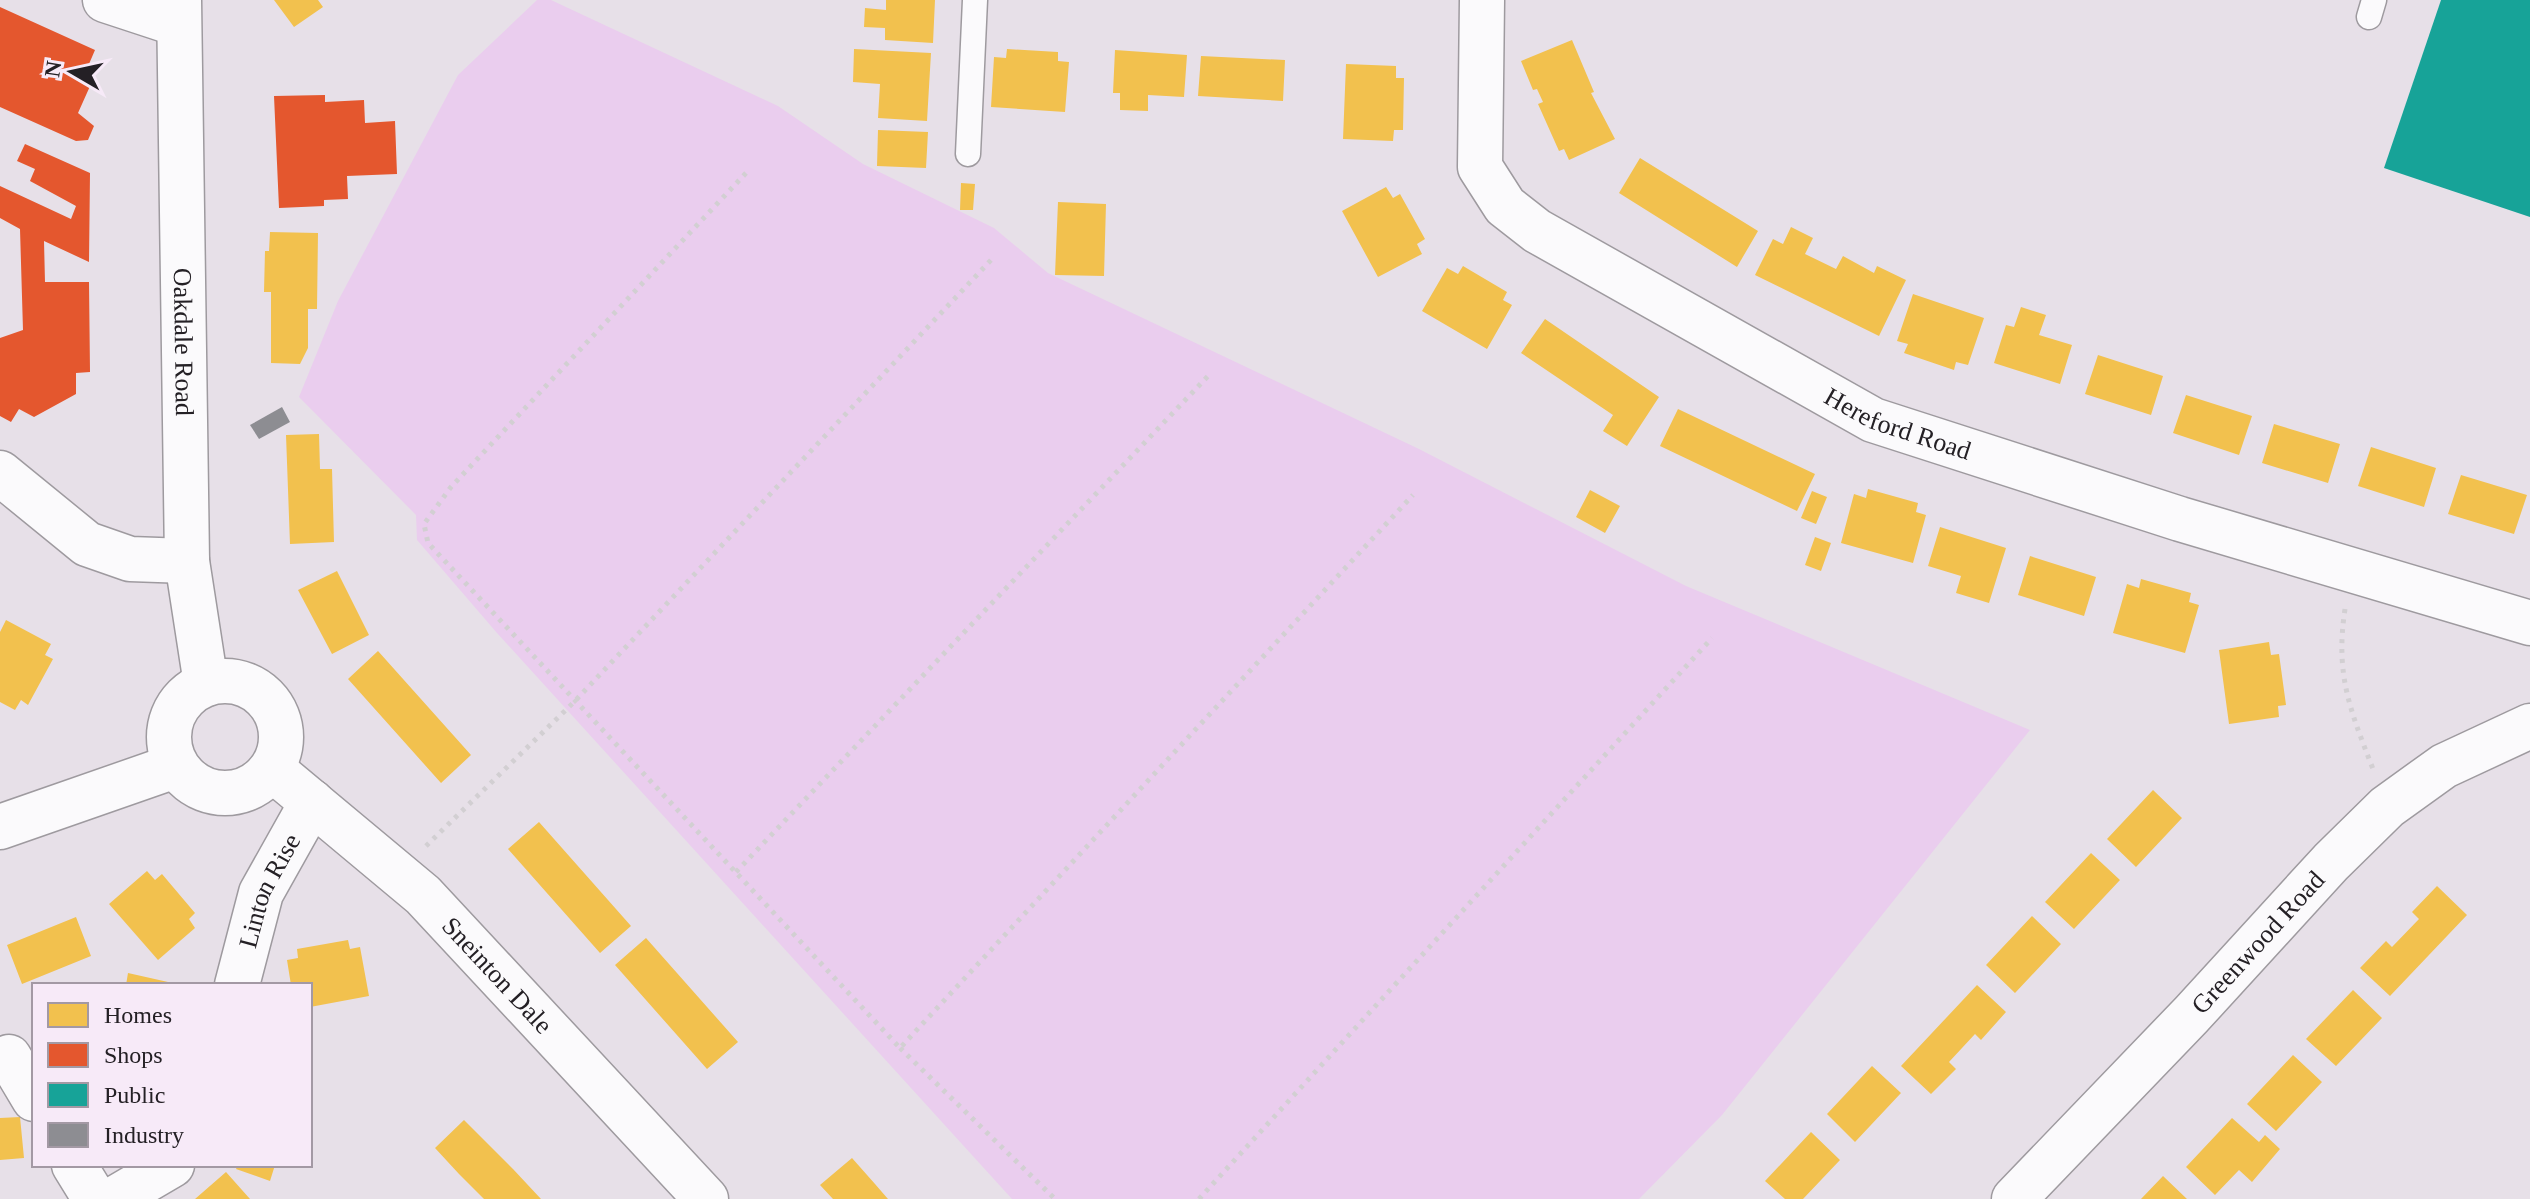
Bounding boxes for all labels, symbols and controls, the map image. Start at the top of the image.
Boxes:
north arrow [32,32,112,112]
text: N [39,59,66,79]
street label: Oakdale Road [168,268,199,416]
street label: Hereford Road [1819,382,1975,466]
street label: Linton Rise [233,829,306,951]
street label: Greenwood Road [2186,865,2330,1020]
street label: Sneinton Dale [436,911,558,1039]
legend [32,983,312,1167]
text: Homes [104,1002,172,1028]
text: Shops [104,1042,163,1068]
text: Public [104,1082,165,1108]
text: Industry [104,1122,184,1148]

